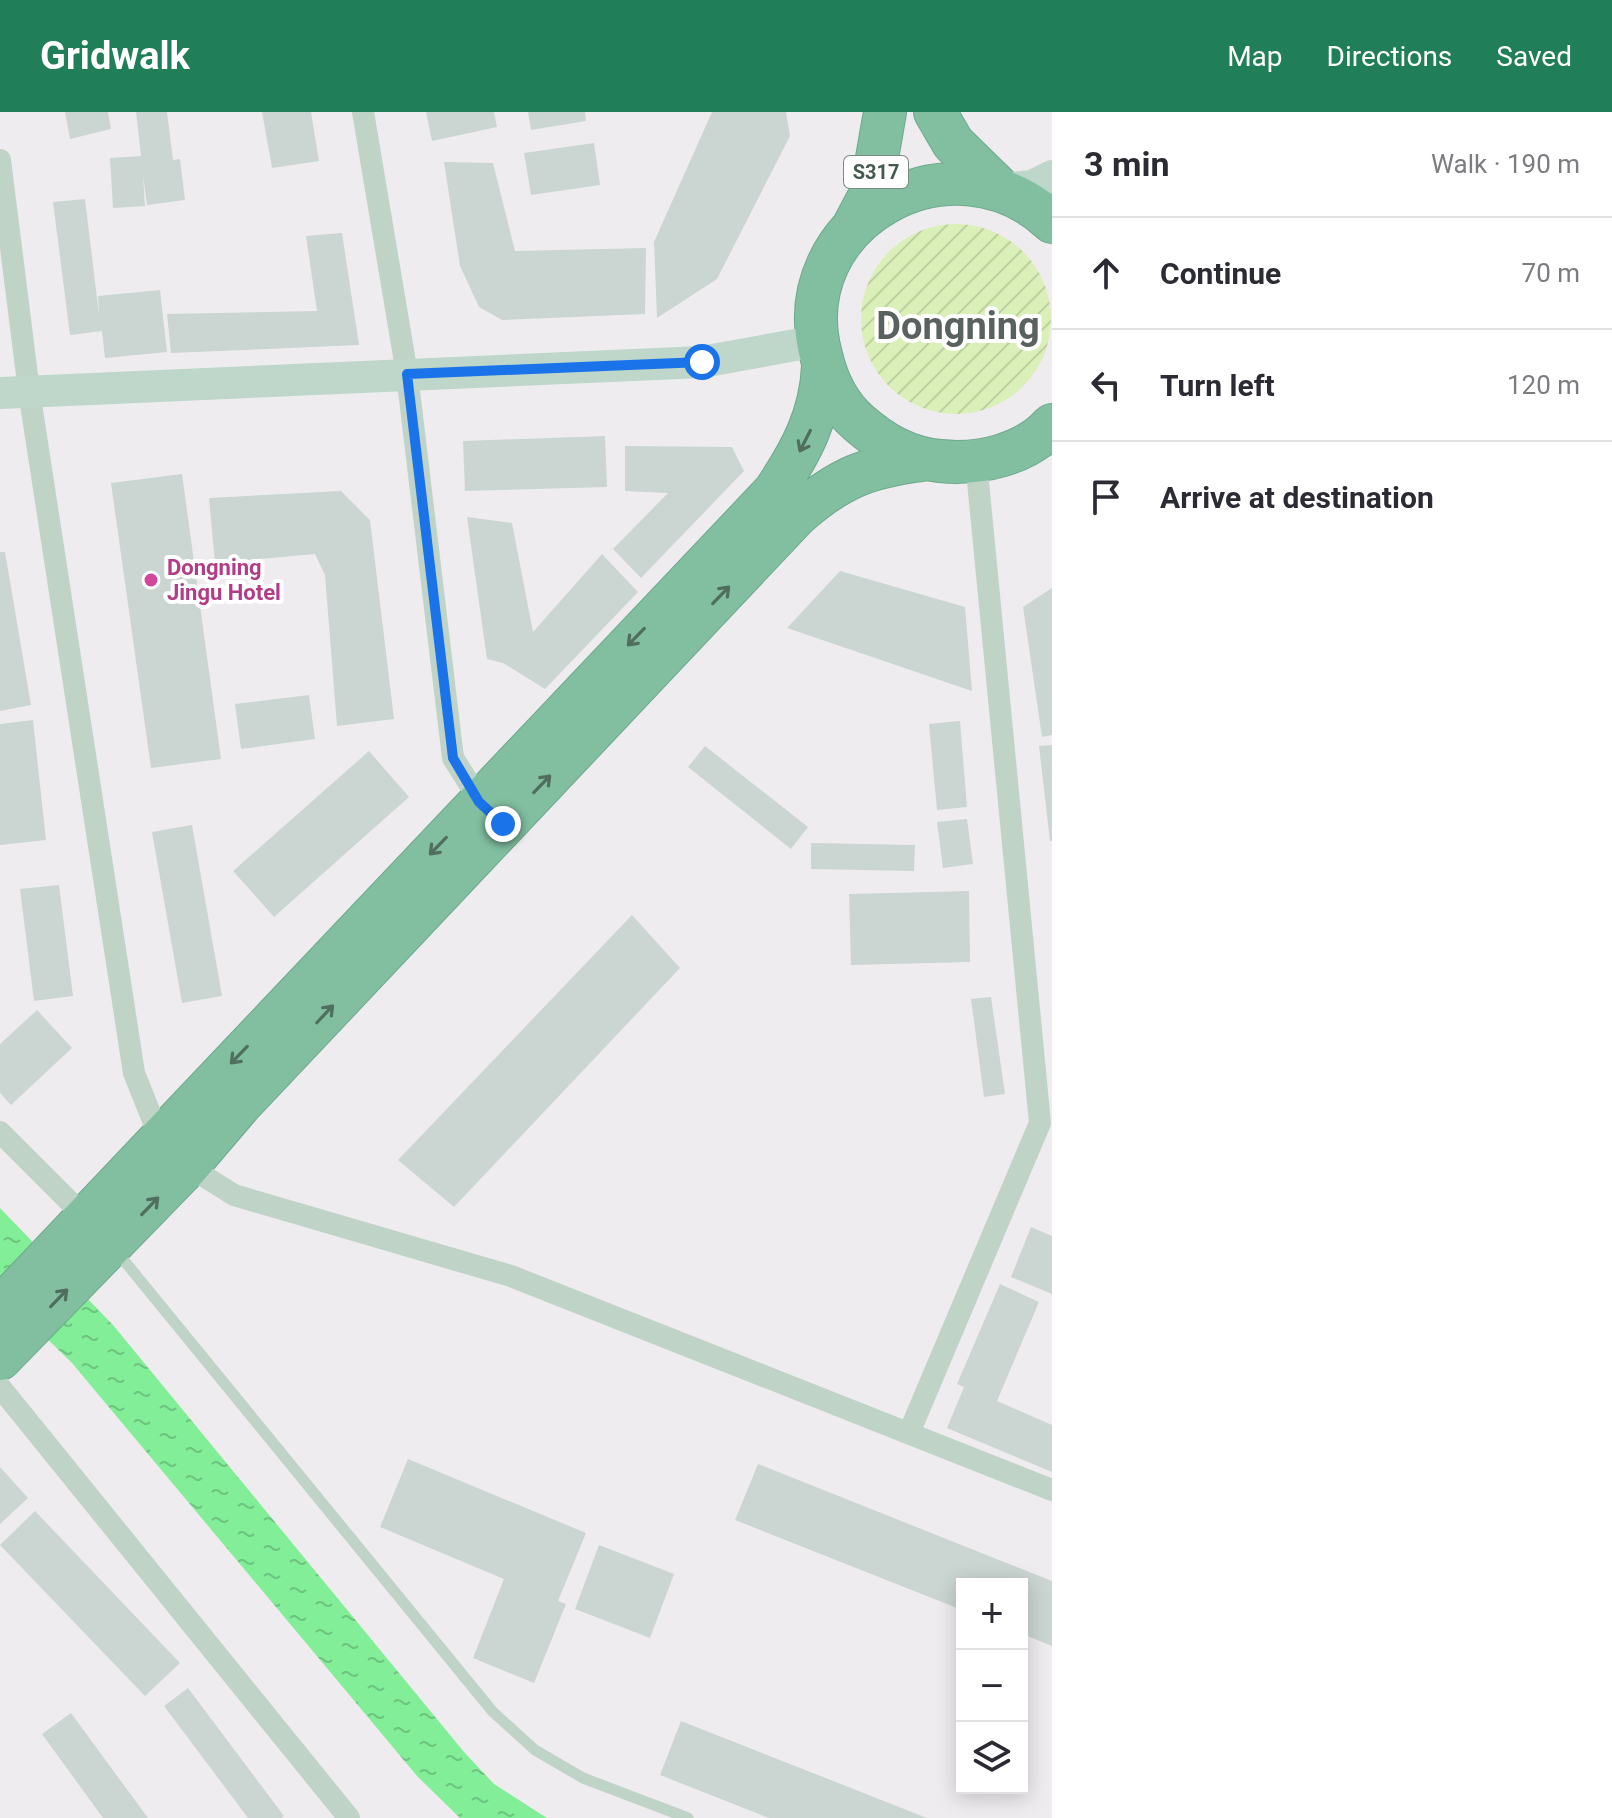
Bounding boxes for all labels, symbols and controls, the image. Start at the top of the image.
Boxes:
text: Gridwalk [40,34,190,78]
text: Map [1227,40,1283,73]
text: Directions [1327,40,1452,73]
text: Saved [1496,40,1572,73]
text: 3 min [1084,144,1169,184]
text: Walk · 190 m [1431,149,1580,179]
road number: S317 [844,156,908,188]
icon: ahead [1084,251,1128,295]
text: Continue [1160,256,1281,291]
text: 70 m [1522,258,1580,288]
district label: Dongning [876,304,1040,348]
route start [684,344,720,380]
icon: left [1084,363,1128,407]
text: Turn left [1160,368,1275,403]
text: 120 m [1507,370,1580,400]
one-way arrow [797,428,812,452]
icon: arrive [1084,475,1128,519]
text: Arrive at destination [1160,480,1434,515]
place label: Dongning Jingu Hotel [167,555,281,605]
marker: Dongning Jingu Hotel [142,571,160,589]
one-way arrow [711,586,730,606]
one-way arrow [627,627,646,647]
one-way arrow [532,774,551,794]
route end [485,806,521,842]
one-way arrow [429,836,448,855]
one-way arrow [316,1004,335,1024]
one-way arrow [231,1044,249,1064]
one-way arrow [140,1196,159,1216]
one-way arrow [50,1288,69,1308]
map controls [956,1578,1028,1794]
button: + [956,1578,1028,1650]
button: − [956,1650,1028,1722]
button: layers [956,1722,1028,1794]

